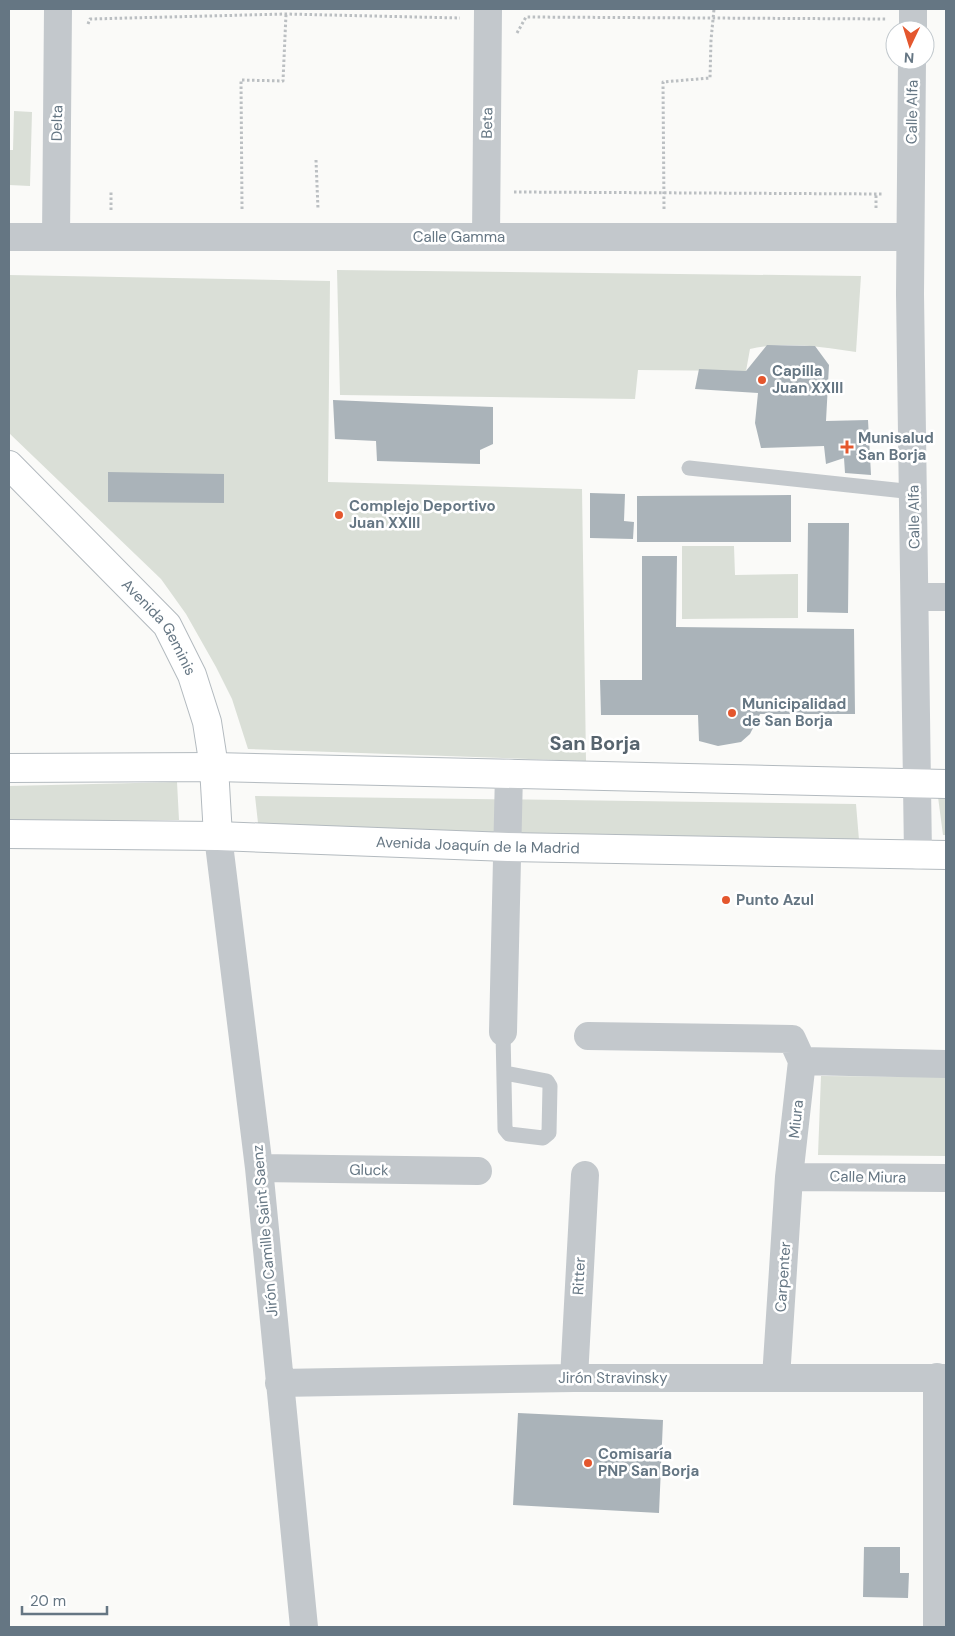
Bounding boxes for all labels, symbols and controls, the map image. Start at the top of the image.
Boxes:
north arrow [885,20,935,70]
text: N [903,49,915,67]
street label: Calle Alfa [901,80,923,144]
street label: Delta [47,105,67,141]
street label: Beta [477,107,497,139]
street label: Calle Gamma [413,227,505,247]
place label: Capilla Juan XXIII [772,361,843,398]
marker: Capilla Juan XXIII [756,374,768,386]
place label: Munisalud San Borja [858,428,934,465]
marker: Munisalud San Borja [840,440,854,454]
street label: Calle Alfa [903,485,925,549]
place label: Complejo Deportivo Juan XXIII [349,496,496,533]
marker: Complejo Deportivo Juan XXIII [333,509,345,521]
street label: Avenida Geminis [117,575,201,679]
place label: Municipalidad de San Borja [742,694,846,731]
marker: Municipalidad de San Borja [726,707,738,719]
district label: San Borja [549,730,641,756]
street label: Avenida Joaquín de la Madrid [376,832,580,858]
place label: Punto Azul [736,890,814,910]
marker: Punto Azul [720,894,732,906]
street label: Miura [784,1099,808,1139]
street label: Jirón Camille Saint Saenz [247,1144,282,1318]
street label: Gluck [349,1160,389,1180]
street label: Calle Miura [830,1166,906,1188]
street label: Carpenter [771,1241,795,1313]
street label: Ritter [568,1256,590,1296]
street label: Jirón Stravinsky [558,1368,668,1388]
place label: Comisaría PNP San Borja [598,1444,699,1481]
marker: Comisaría PNP San Borja [582,1457,594,1469]
scale bar [22,1584,108,1616]
text: 20 m [30,1591,66,1611]

